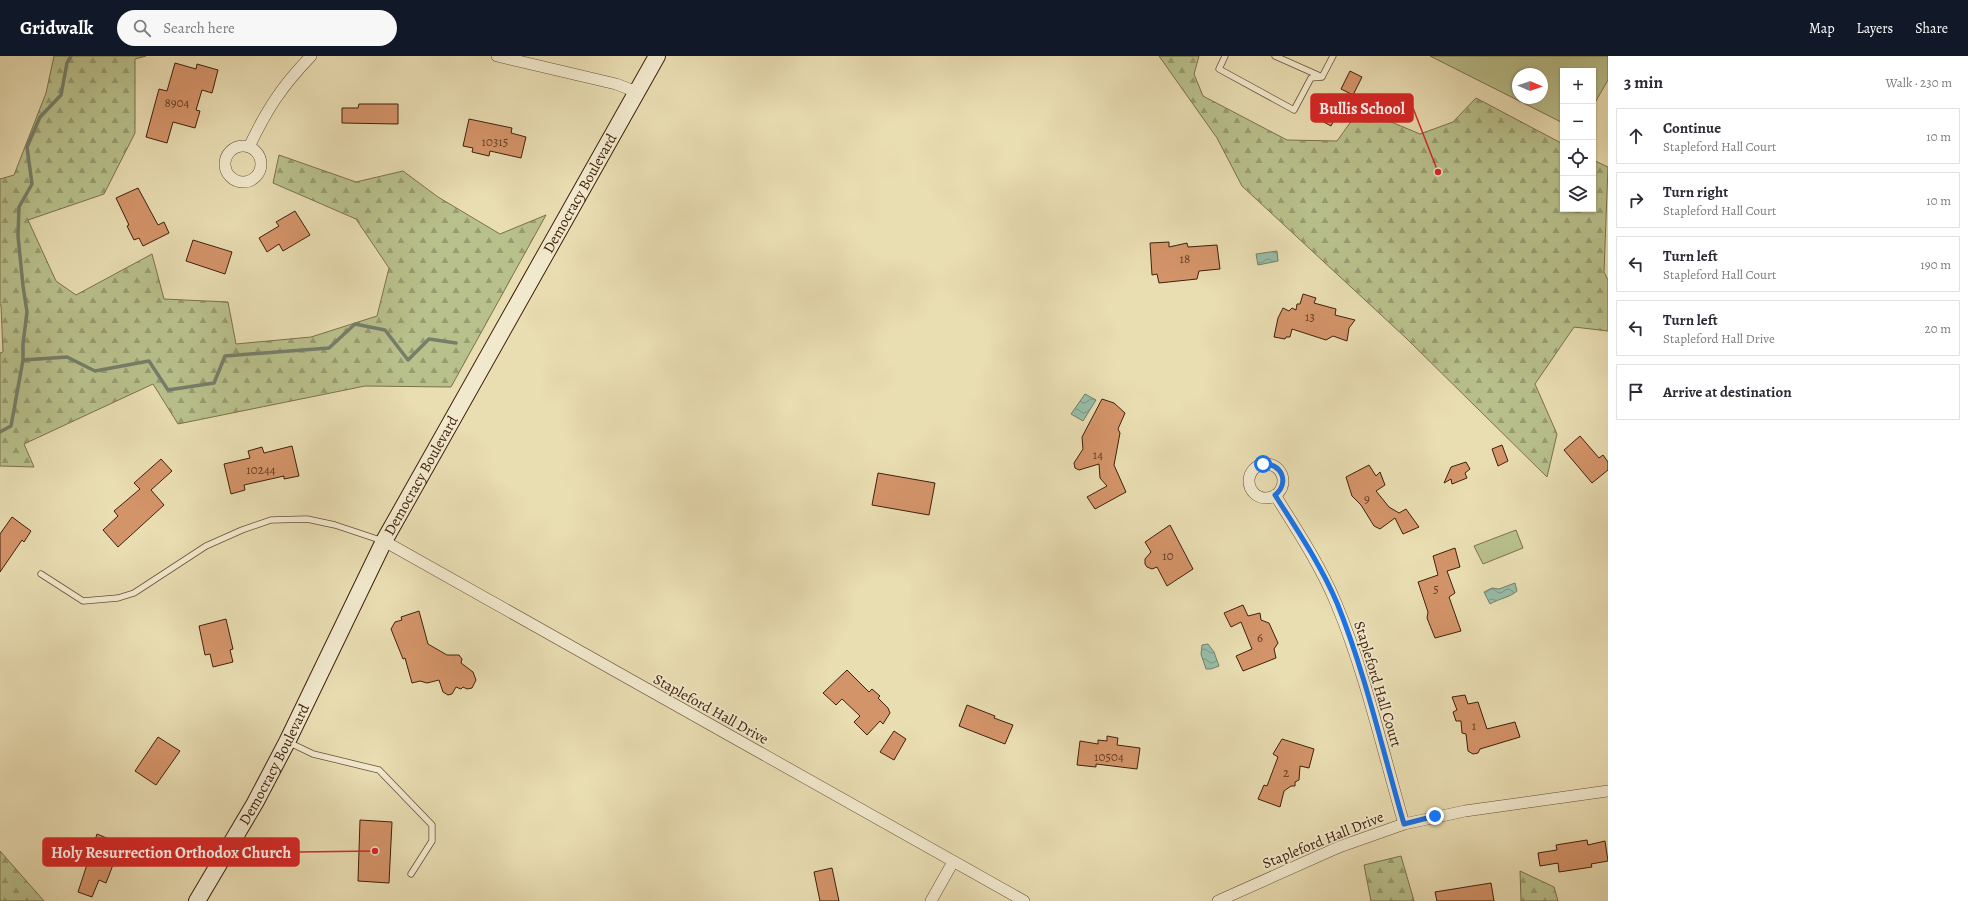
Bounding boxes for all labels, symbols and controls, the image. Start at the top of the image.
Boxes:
search box [117,10,397,46]
text: Gridwalk [20,15,93,41]
icon: search [131,17,153,39]
text: Search here [163,18,235,38]
text: Map [1809,19,1835,38]
text: Layers [1857,19,1893,38]
text: Share [1915,19,1948,38]
north arrow [1512,68,1548,104]
map controls [1560,68,1596,212]
button: + [1560,68,1596,104]
text: 3 min [1624,71,1663,94]
text: Walk · 230 m [1886,74,1952,91]
house number: 8904 [164,94,190,111]
callout: Bullis School [1311,94,1413,122]
text: Bullis School [1319,98,1406,120]
button: − [1560,104,1596,140]
text: Continue [1663,118,1721,138]
icon: ahead [1625,125,1647,147]
text: 10 m [1926,128,1951,145]
street label: Democracy Boulevard [538,129,622,257]
house number: 10315 [482,133,508,150]
text: Stapleford Hall Court [1663,138,1776,155]
button: locate [1560,140,1596,176]
button: layers [1560,176,1596,212]
text: Turn right [1663,182,1728,202]
icon: right [1625,189,1647,211]
text: 10 m [1926,192,1951,209]
text: Stapleford Hall Court [1663,202,1776,219]
text: Turn left [1663,246,1718,266]
house number: 18 [1180,250,1190,267]
icon: left [1625,253,1647,275]
text: 190 m [1920,256,1951,273]
text: Stapleford Hall Court [1663,266,1776,283]
house number: 13 [1305,308,1315,325]
text: Turn left [1663,310,1718,330]
icon: left [1625,317,1647,339]
text: 20 m [1925,320,1951,337]
text: Stapleford Hall Drive [1663,330,1775,347]
icon: arrive [1625,381,1647,403]
text: Arrive at destination [1663,382,1792,402]
street label: Democracy Boulevard [379,411,463,539]
house number: 14 [1093,446,1103,463]
route start [1254,455,1272,473]
house number: 10244 [246,461,276,478]
house number: 9 [1364,490,1370,507]
house number: 10 [1162,547,1174,564]
house number: 5 [1433,580,1439,597]
street label: Stapleford Hall Court [1349,619,1407,749]
house number: 6 [1257,629,1263,646]
street label: Stapleford Hall Drive [650,669,772,749]
street label: Democracy Boulevard [234,700,314,829]
house number: 1 [1472,717,1477,734]
house number: 10504 [1094,748,1124,765]
house number: 2 [1283,764,1289,781]
street label: Stapleford Hall Drive [1259,806,1387,873]
route end [1426,807,1444,825]
callout: Holy Resurrection Orthodox Church [43,838,299,866]
text: Holy Resurrection Orthodox Church [51,842,291,864]

